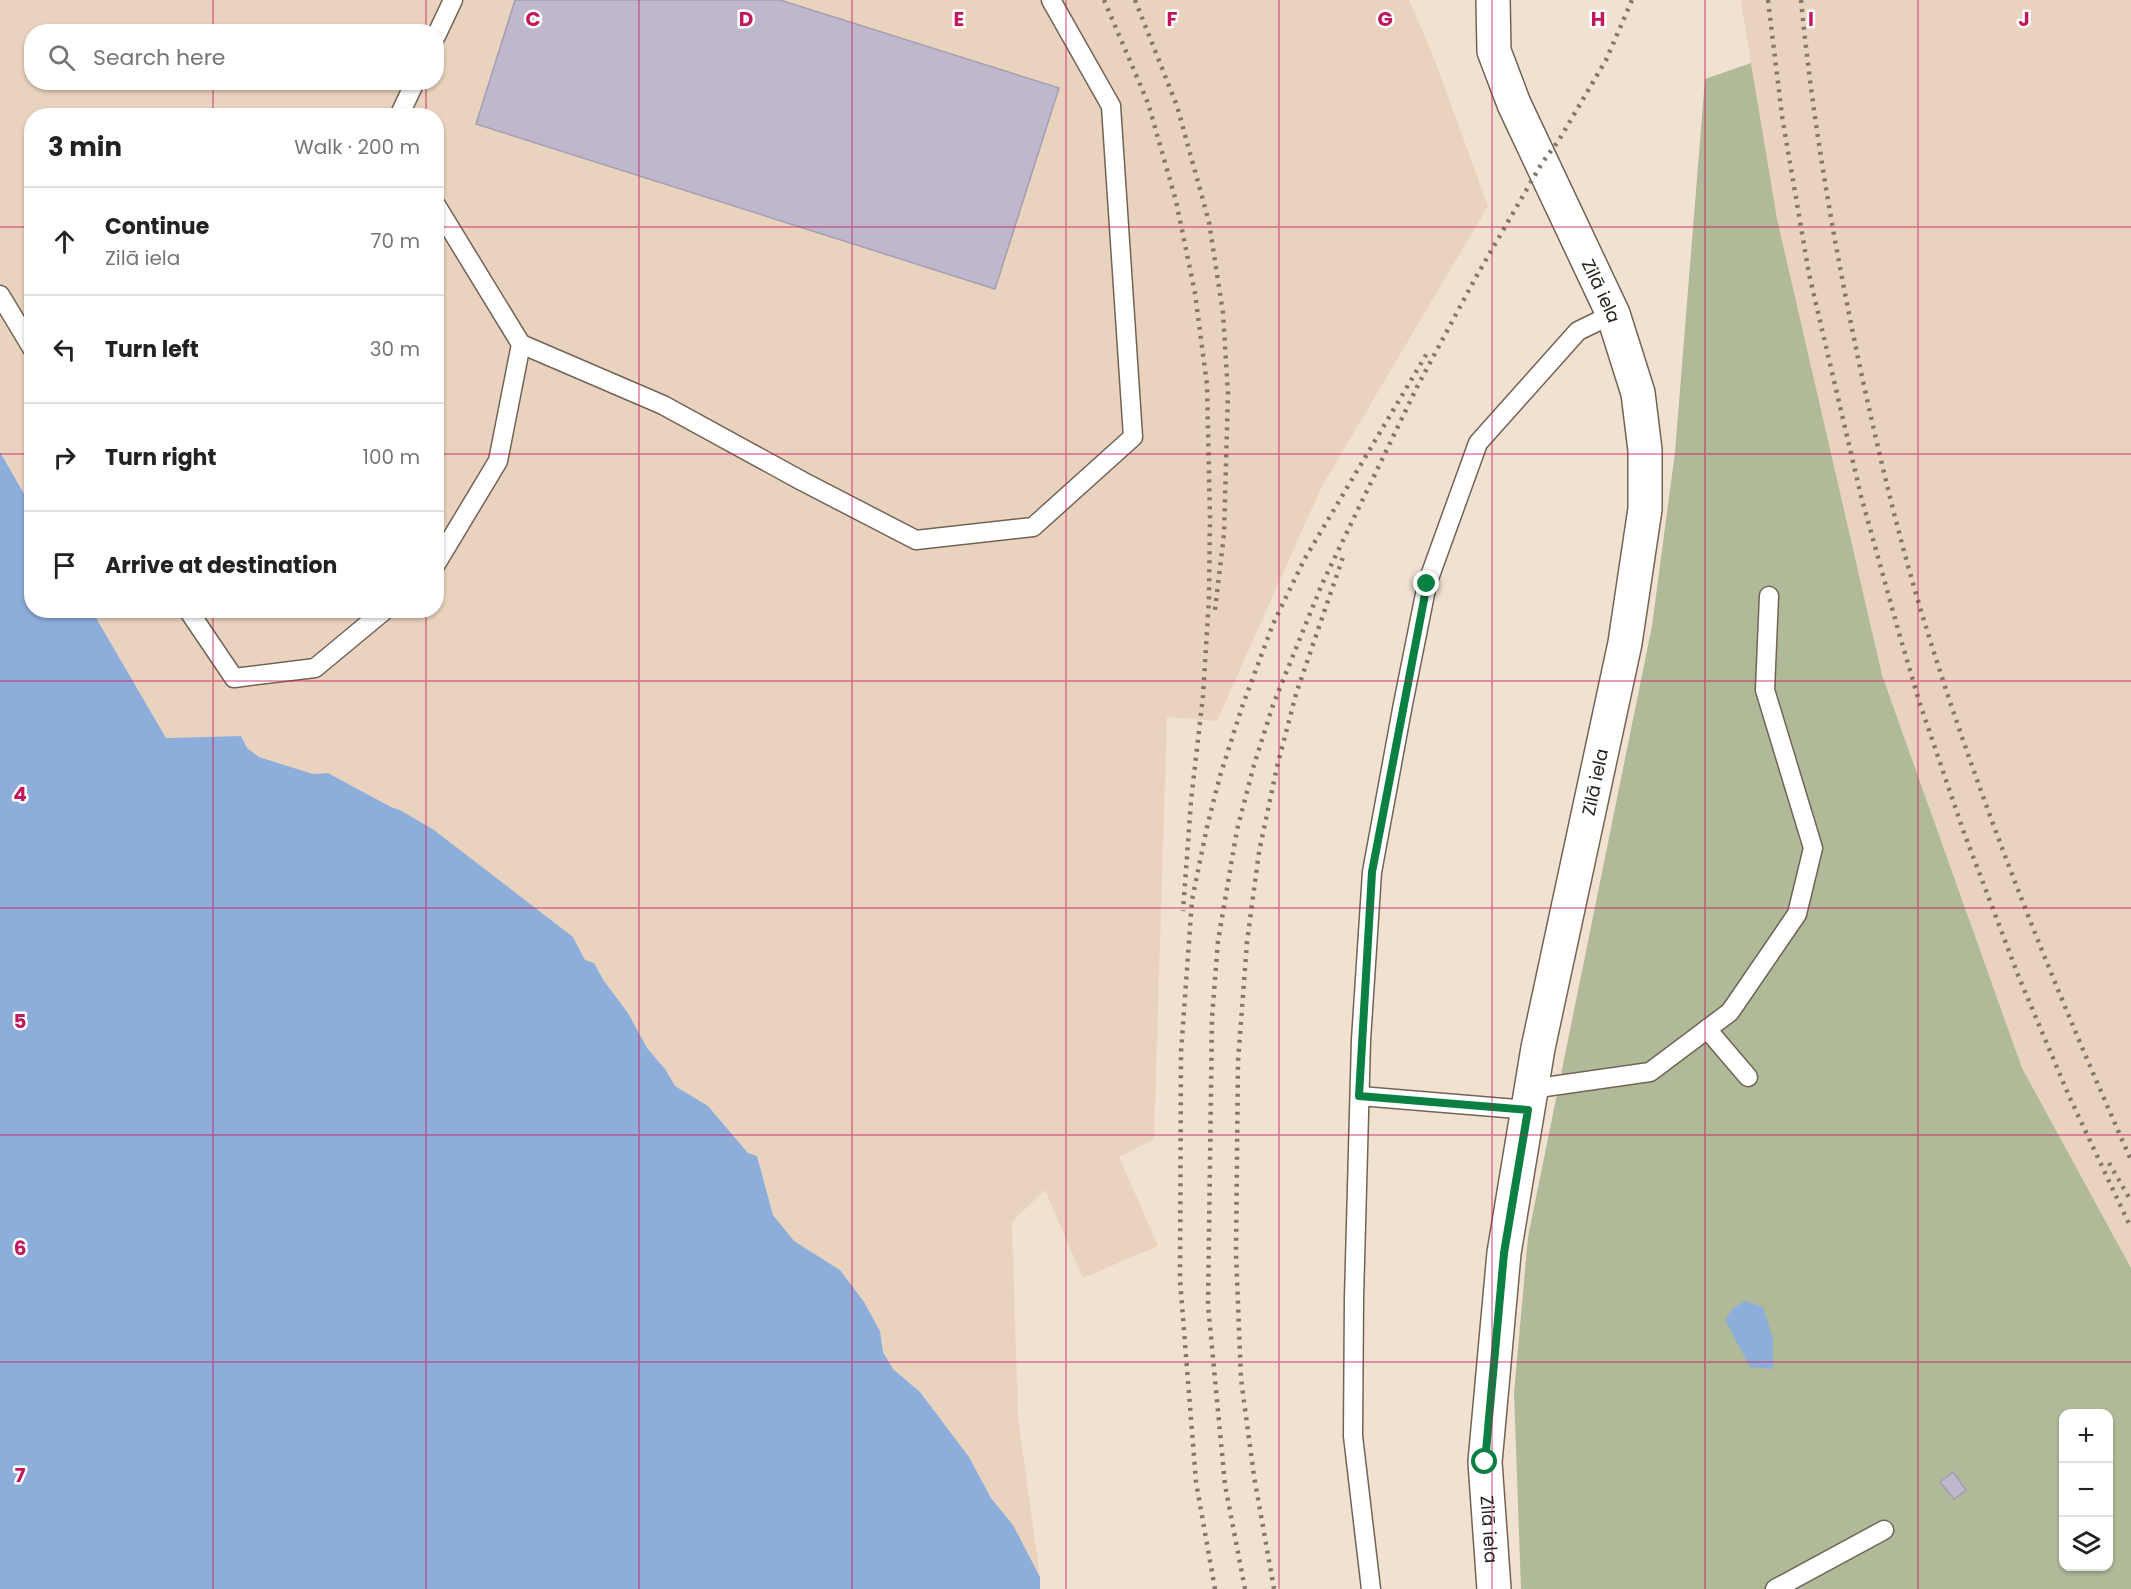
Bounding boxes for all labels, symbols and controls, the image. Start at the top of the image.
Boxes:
text: C [525,5,541,33]
text: D [739,5,753,33]
text: E [954,5,964,33]
text: F [1167,5,1178,33]
text: G [1377,5,1393,33]
text: H [1591,5,1605,33]
text: I [1808,5,1814,33]
text: J [2018,5,2030,33]
search box [24,24,444,90]
icon: search [45,41,78,74]
text: Search here [93,42,226,73]
text: 3 min [48,129,122,165]
text: Walk · 200 m [294,133,420,161]
text: Continue [105,211,209,242]
icon: ahead [48,225,81,258]
text: 70 m [371,227,420,255]
text: Zilā iela [105,244,180,272]
street label: Zilā iela [1576,255,1627,325]
icon: left [48,333,81,366]
text: Turn left [105,334,199,365]
text: 30 m [370,335,420,363]
icon: right [48,441,81,474]
text: Turn right [105,442,216,473]
text: 100 m [363,443,420,471]
icon: arrive [48,549,81,582]
text: Arrive at destination [105,550,337,581]
route end [1413,570,1439,596]
street label: Zilā iela [1576,746,1614,818]
text: 4 [13,780,27,808]
text: 5 [14,1007,27,1035]
text: 6 [14,1234,26,1262]
map controls [2059,1409,2113,1571]
button: + [2059,1409,2113,1463]
route start [1471,1448,1497,1474]
text: 7 [15,1461,26,1489]
button: − [2059,1463,2113,1517]
street label: Zilā iela [1475,1495,1505,1564]
button: layers [2059,1517,2113,1571]

